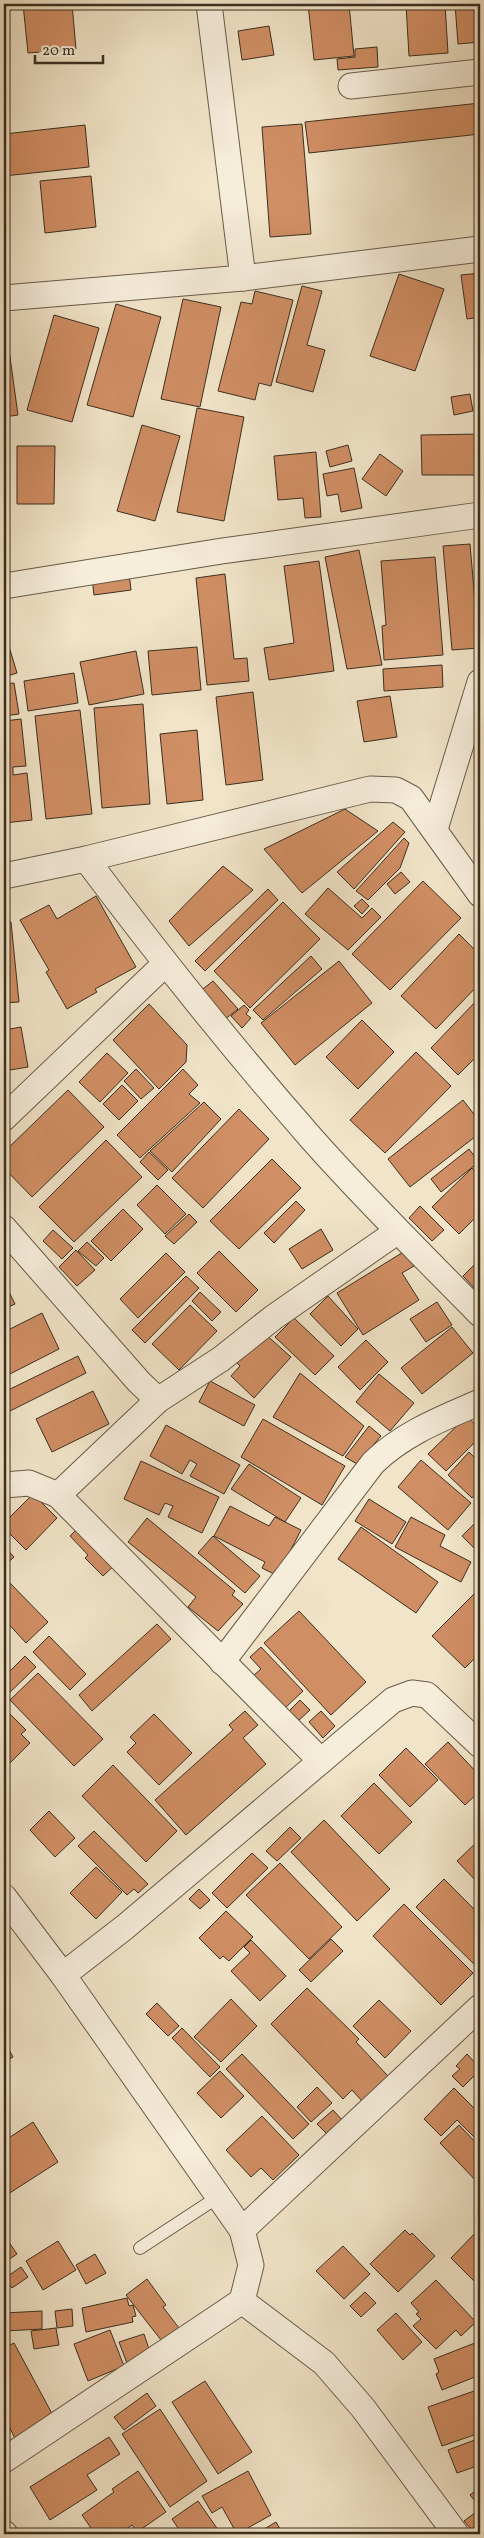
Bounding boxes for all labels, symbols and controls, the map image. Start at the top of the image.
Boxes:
scale bar [35,32,102,64]
text: 20 m [42,41,75,62]

